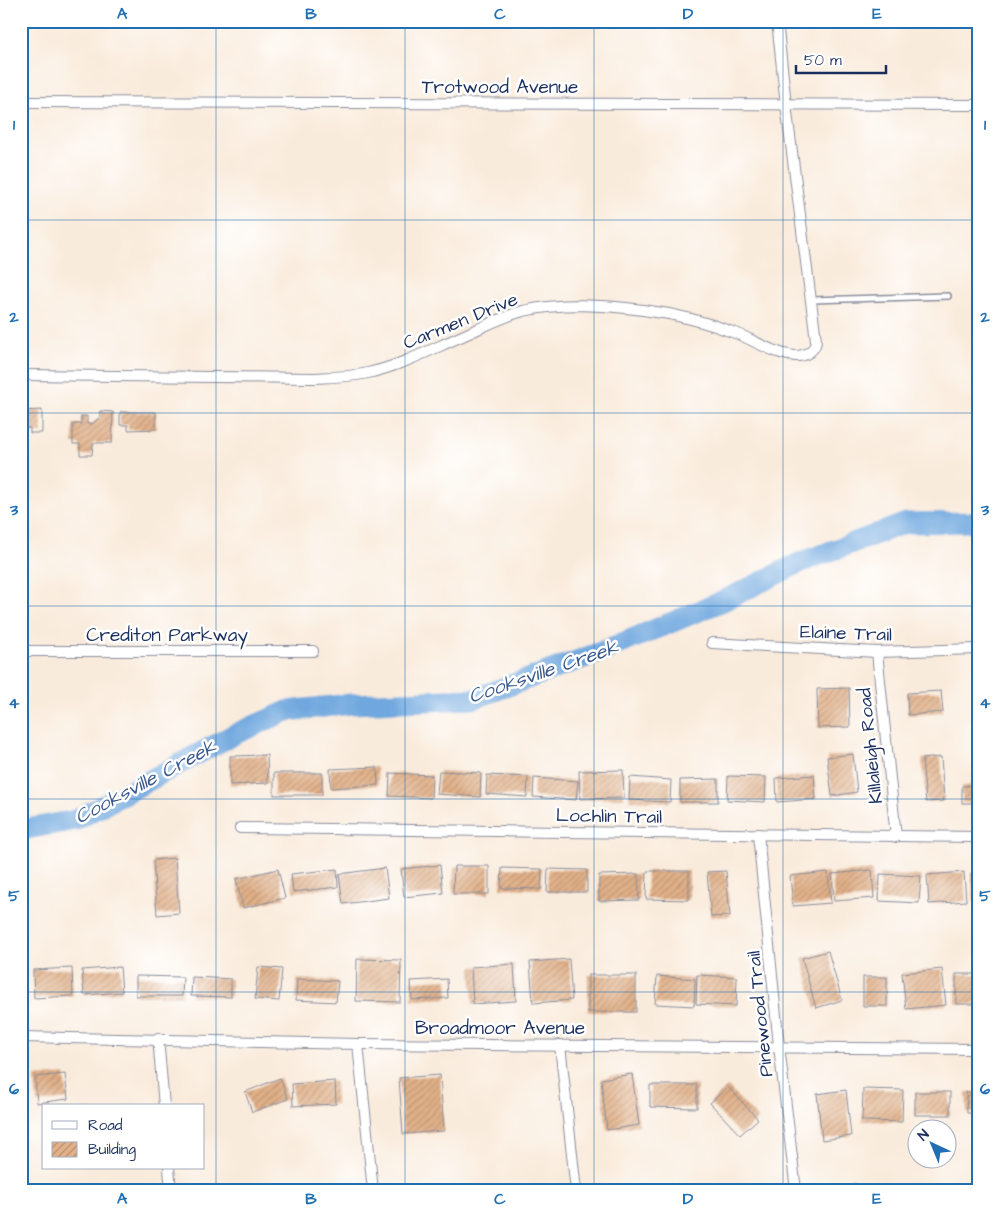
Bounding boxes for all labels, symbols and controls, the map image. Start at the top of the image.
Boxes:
text: A [117,3,128,25]
text: B [305,3,317,25]
text: C [494,3,506,25]
text: D [683,3,694,25]
text: E [872,3,882,25]
scale bar [796,42,886,74]
text: 50 m [804,50,842,71]
street label: Trotwood Avenue [422,74,578,101]
text: 1 [13,114,16,136]
text: 1 [984,114,987,136]
street label: Carmen Drive [399,286,522,357]
text: 2 [8,306,19,328]
text: 2 [979,306,990,328]
text: 3 [9,499,19,521]
text: 3 [980,499,990,521]
street label: Elaine Trail [799,618,892,649]
street label: Crediton Parkway [86,622,248,650]
water label: Cooksville Creek [465,633,623,711]
street label: Killaleigh Road [851,686,891,805]
text: 4 [9,692,20,714]
text: 4 [980,692,991,714]
water label: Cooksville Creek [70,732,222,831]
street label: Lochlin Trail [556,802,662,831]
text: 5 [8,885,20,907]
text: 5 [979,885,991,907]
street label: Pinewood Trail [740,949,781,1078]
street label: Broadmoor Avenue [415,1015,585,1042]
text: 6 [9,1078,19,1100]
text: 6 [980,1078,990,1100]
legend [42,1104,205,1170]
text: Road [88,1115,123,1136]
north arrow [906,1120,956,1170]
text: N [914,1125,934,1146]
text: Building [88,1139,136,1161]
text: A [117,1188,128,1210]
text: B [305,1188,317,1210]
text: C [494,1188,506,1210]
text: D [683,1188,694,1210]
text: E [872,1188,882,1210]

